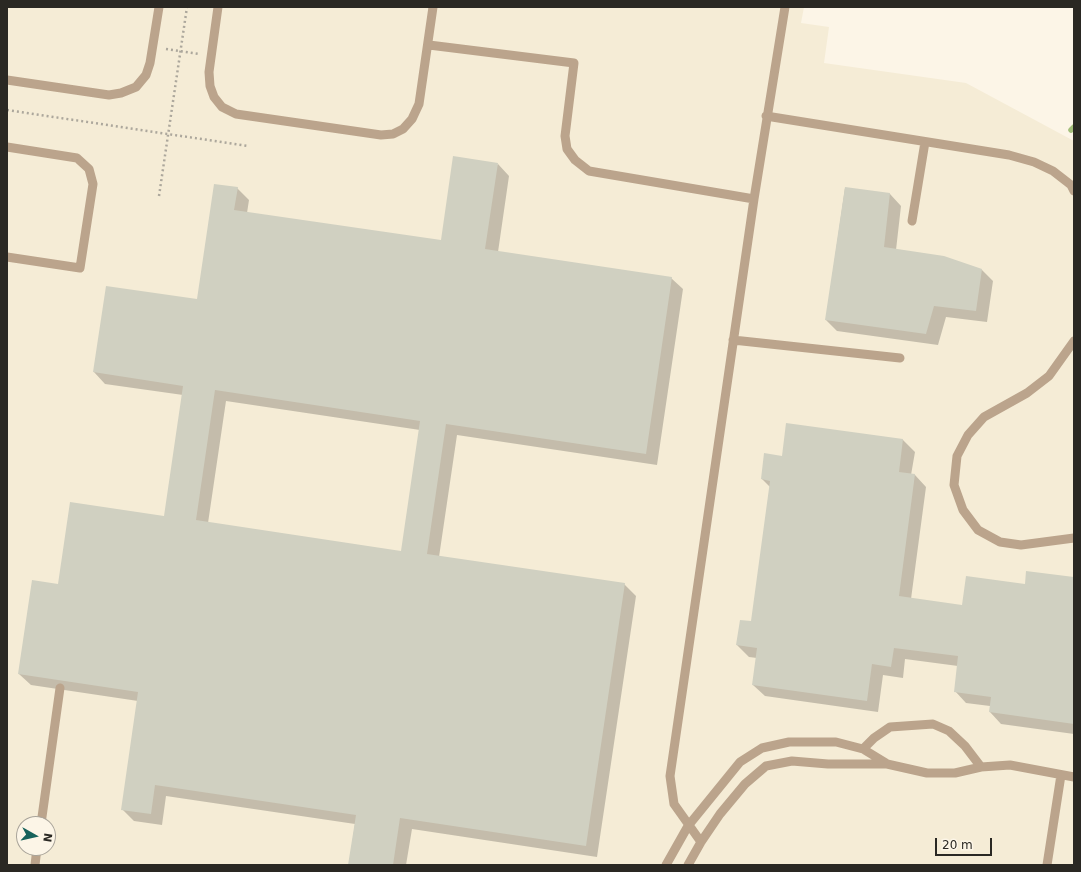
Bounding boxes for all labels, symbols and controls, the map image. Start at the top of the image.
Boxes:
north arrow [16,816,56,856]
scale bar [937,830,994,856]
text: N [40,832,54,843]
text: 20 m [942,838,973,852]

